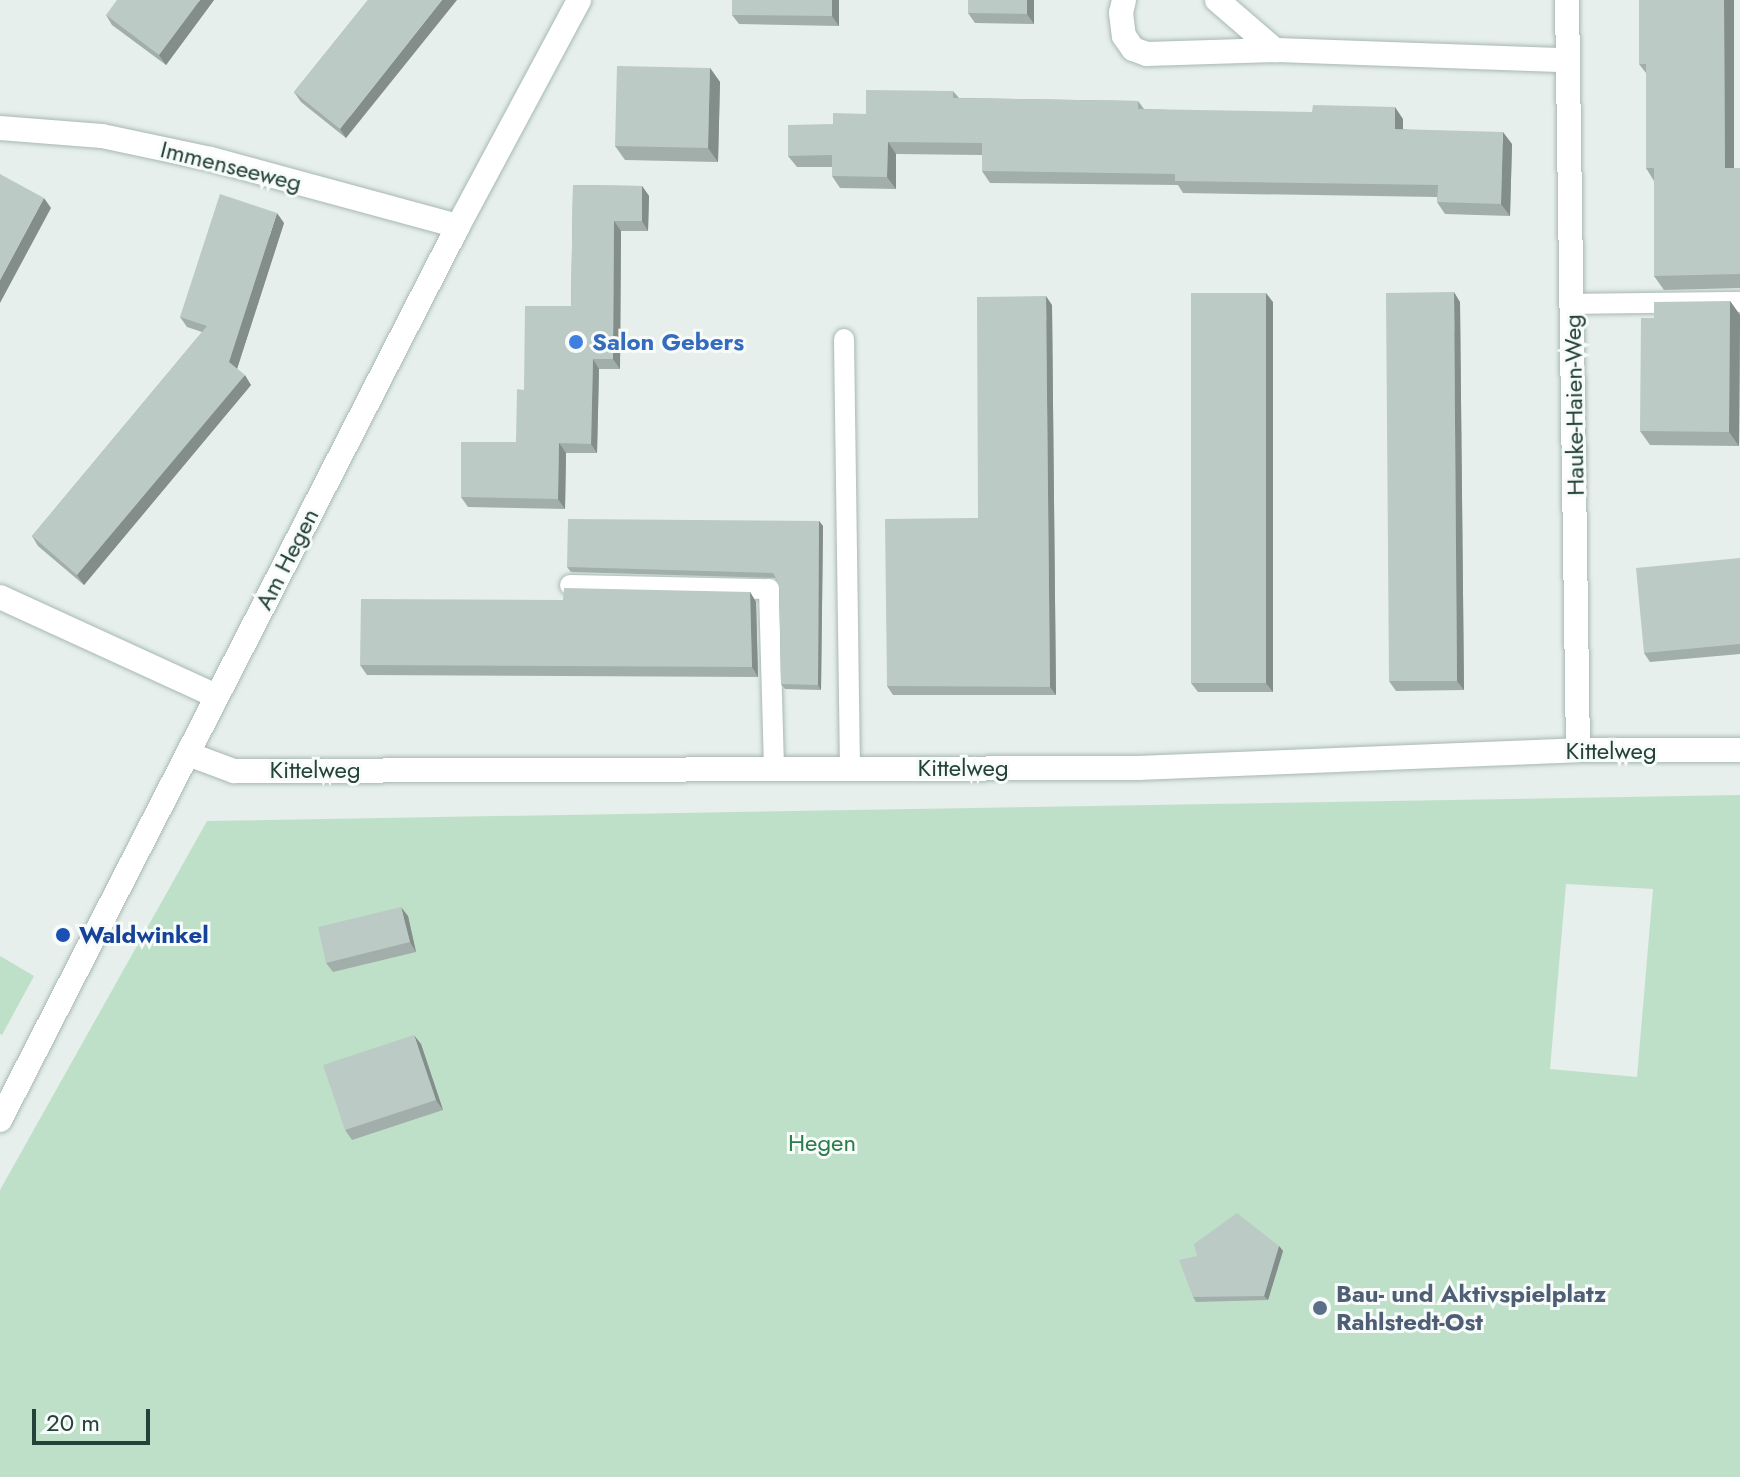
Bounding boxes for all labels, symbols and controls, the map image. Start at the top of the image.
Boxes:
street label: Immenseeweg [158,135,304,197]
street label: Hauke-Haien-Weg [1558,314,1590,496]
place label: Salon Gebers [592,328,744,356]
marker: Salon Gebers [567,333,585,351]
street label: Am Hegen [249,503,325,615]
street label: Kittelweg [1565,737,1657,765]
street label: Kittelweg [917,754,1009,782]
street label: Kittelweg [269,756,361,784]
place label: Waldwinkel [79,921,209,949]
marker: Waldwinkel [54,926,72,944]
park label: Hegen [788,1129,856,1157]
place label: Bau- und Aktivspielplatz Rahlstedt-Ost [1336,1280,1606,1336]
marker: Bau- und Aktivspielplatz Rahlstedt-Ost [1311,1299,1329,1317]
scale bar [36,1393,154,1443]
text: 20 m [46,1405,100,1440]

